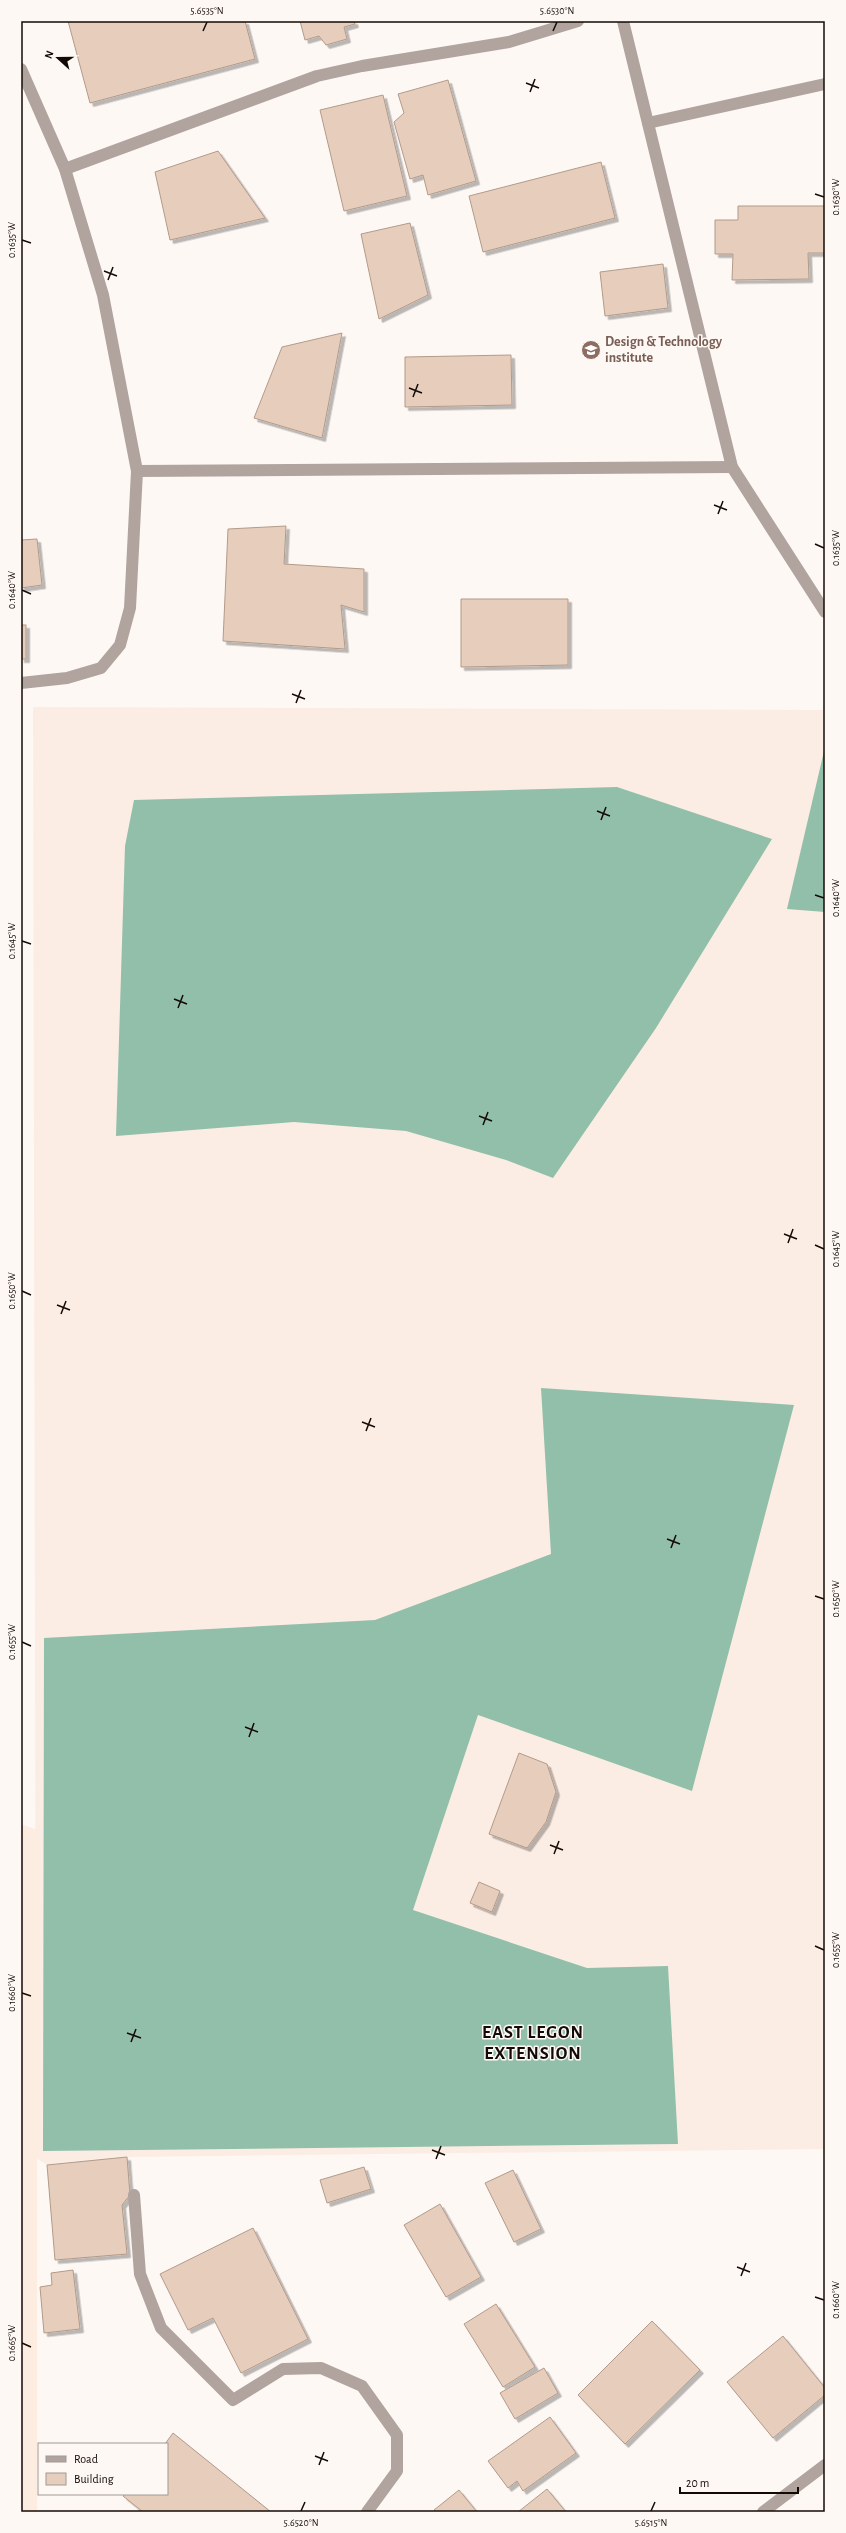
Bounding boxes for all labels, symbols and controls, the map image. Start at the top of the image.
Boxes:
text: 5.6535°N [190,6,224,16]
text: 5.6530°N [540,6,574,16]
north arrow [38,38,78,78]
text: N [43,49,56,60]
text: 0.1630°W [831,178,841,216]
text: 0.1635°W [7,222,17,258]
place label: Design & Technology institute [605,335,723,365]
school or university icon: Design & Technology institute [580,339,602,361]
text: 0.1635°W [831,530,841,566]
text: 0.1640°W [7,571,17,609]
text: 0.1640°W [831,879,841,917]
text: 0.1645°W [7,923,17,959]
text: 0.1645°W [831,1231,841,1267]
text: 0.1650°W [7,1272,17,1310]
text: 0.1650°W [831,1580,841,1618]
text: 0.1655°W [7,1624,17,1660]
text: 0.1655°W [831,1932,841,1968]
text: 0.1660°W [7,1974,17,2012]
district label: EAST LEGON EXTENSION [482,2024,584,2063]
text: 0.1660°W [831,2281,841,2319]
text: 0.1665°W [7,2325,17,2361]
legend [38,2443,168,2495]
text: Road [74,2453,98,2465]
scale bar [680,2469,798,2495]
text: Building [74,2473,114,2485]
text: 20 m [686,2477,709,2489]
text: 5.6520°N [284,2518,318,2528]
text: 5.6515°N [635,2518,667,2528]

